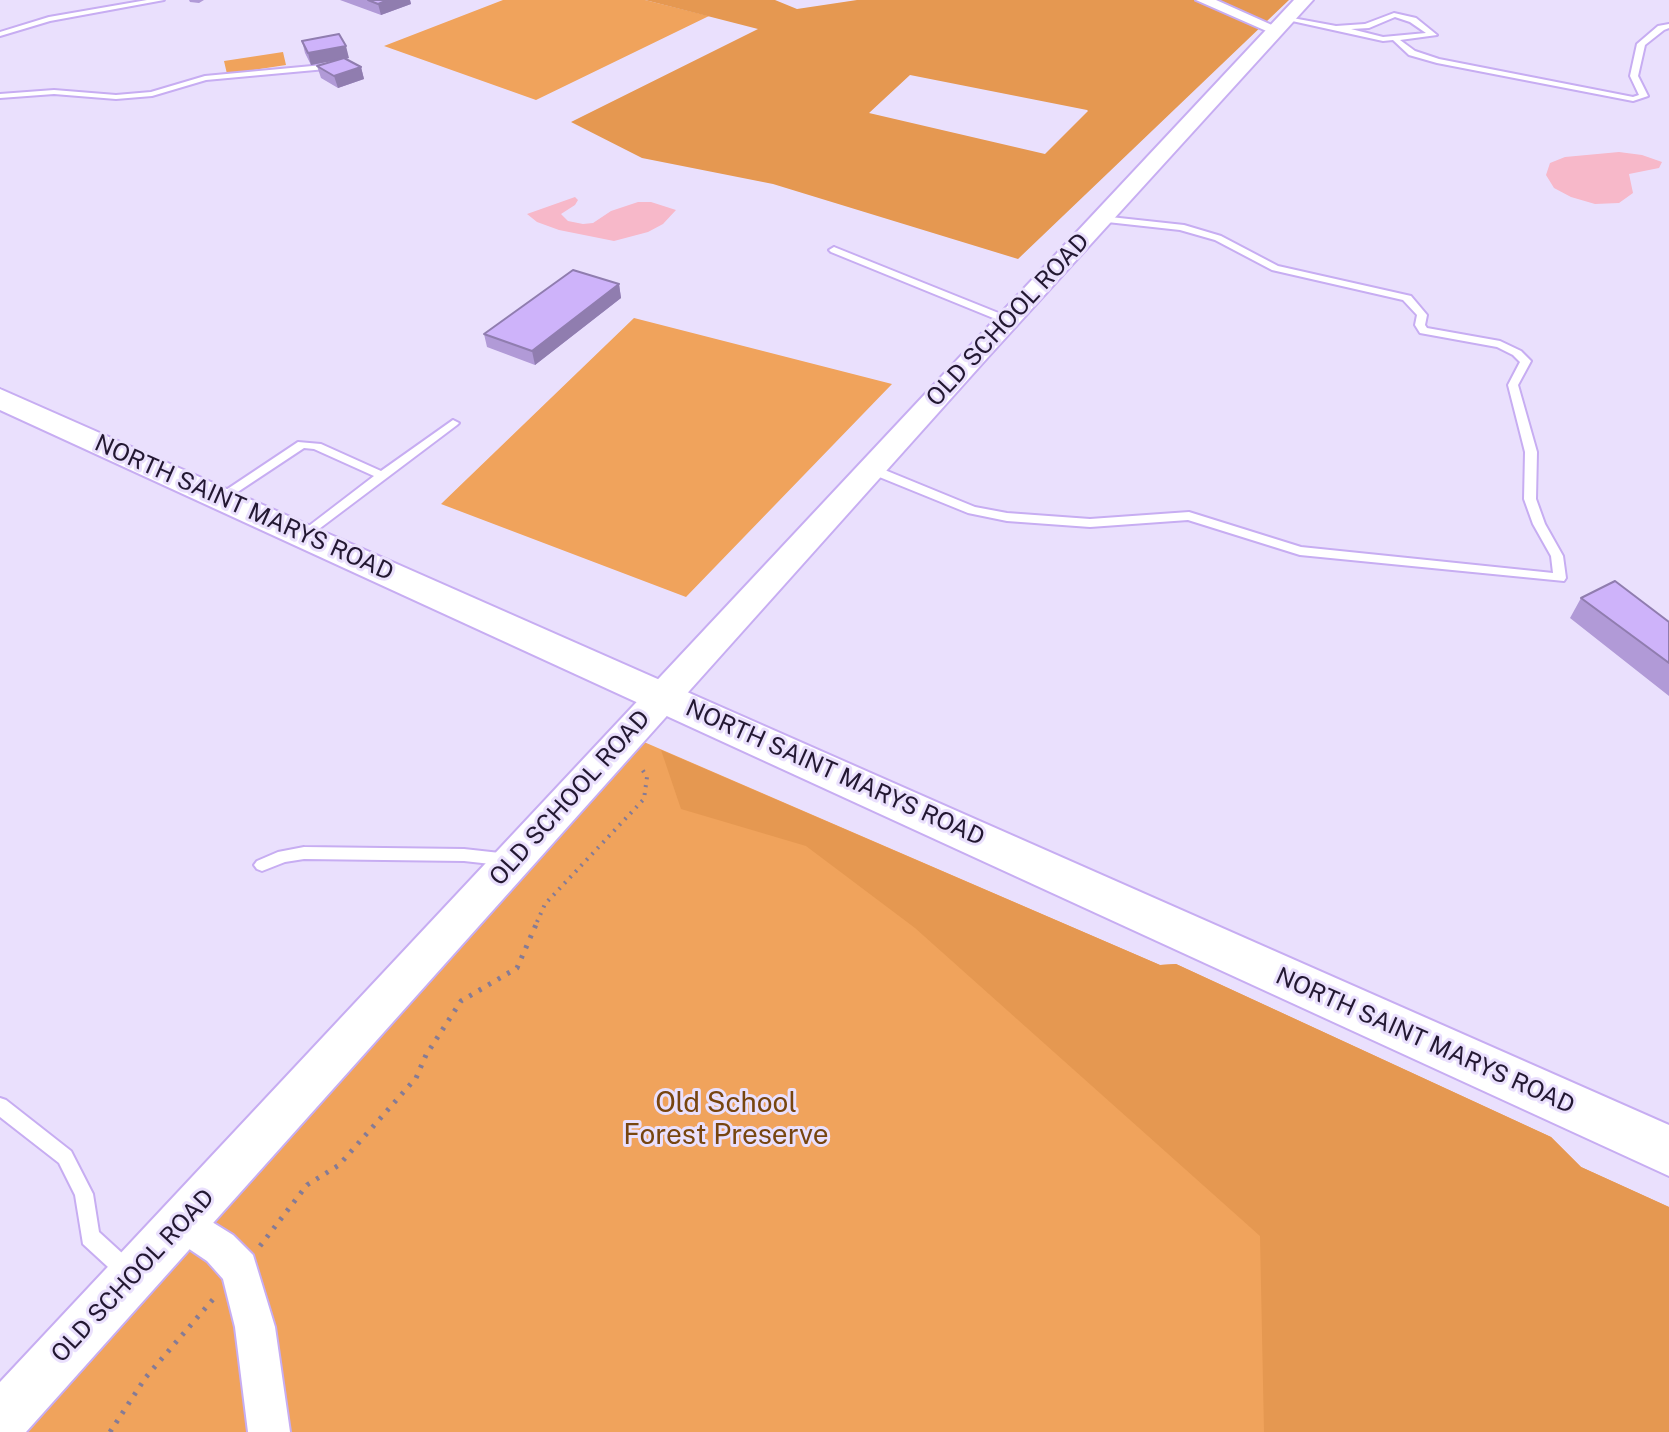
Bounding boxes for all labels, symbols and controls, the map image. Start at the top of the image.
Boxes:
street label: OLD SCHOOL ROAD [920,228,1096,412]
street label: NORTH SAINT MARYS ROAD [90,429,398,587]
street label: NORTH SAINT MARYS ROAD [681,694,989,852]
street label: OLD SCHOOL ROAD [484,704,656,892]
street label: NORTH SAINT MARYS ROAD [1271,962,1579,1120]
park label: Old School Forest Preserve [623,1086,829,1152]
street label: OLD SCHOOL ROAD [45,1184,221,1368]

